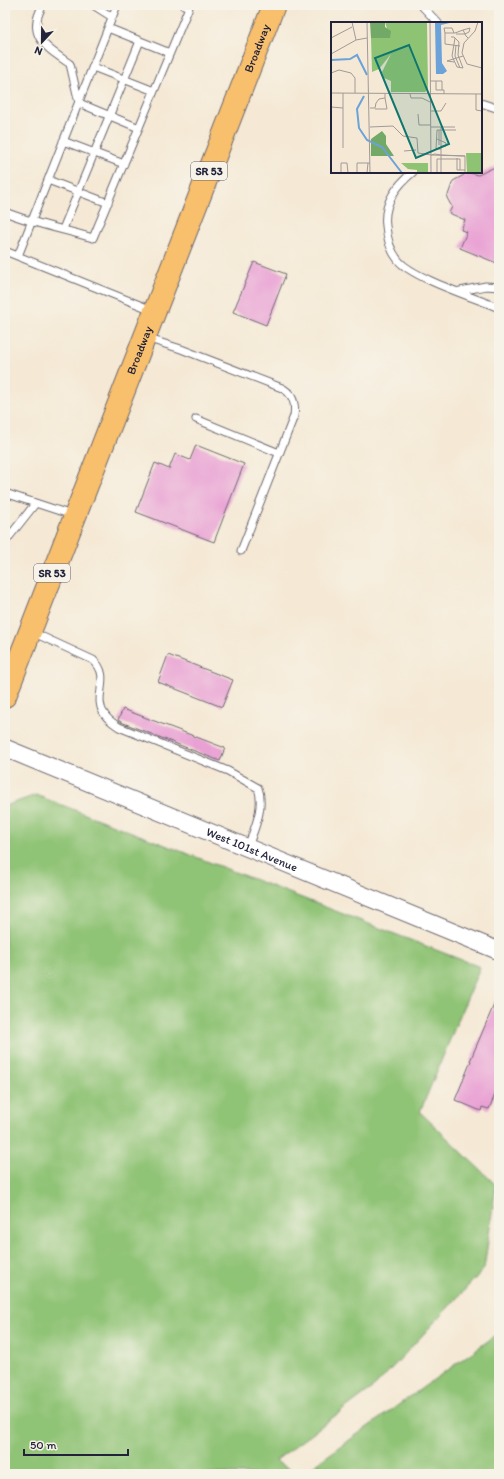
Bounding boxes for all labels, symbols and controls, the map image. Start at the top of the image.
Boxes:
north arrow [22,22,62,62]
street label: Broadway [241,22,273,75]
inset map [331,22,482,173]
text: N [33,43,44,58]
road number: SR 53 [191,162,227,180]
street label: Broadway [124,324,156,377]
road number: SR 53 [34,564,70,582]
street label: West 101st Avenue [204,824,300,875]
scale bar [24,1431,128,1457]
text: 50 m [30,1438,56,1452]

